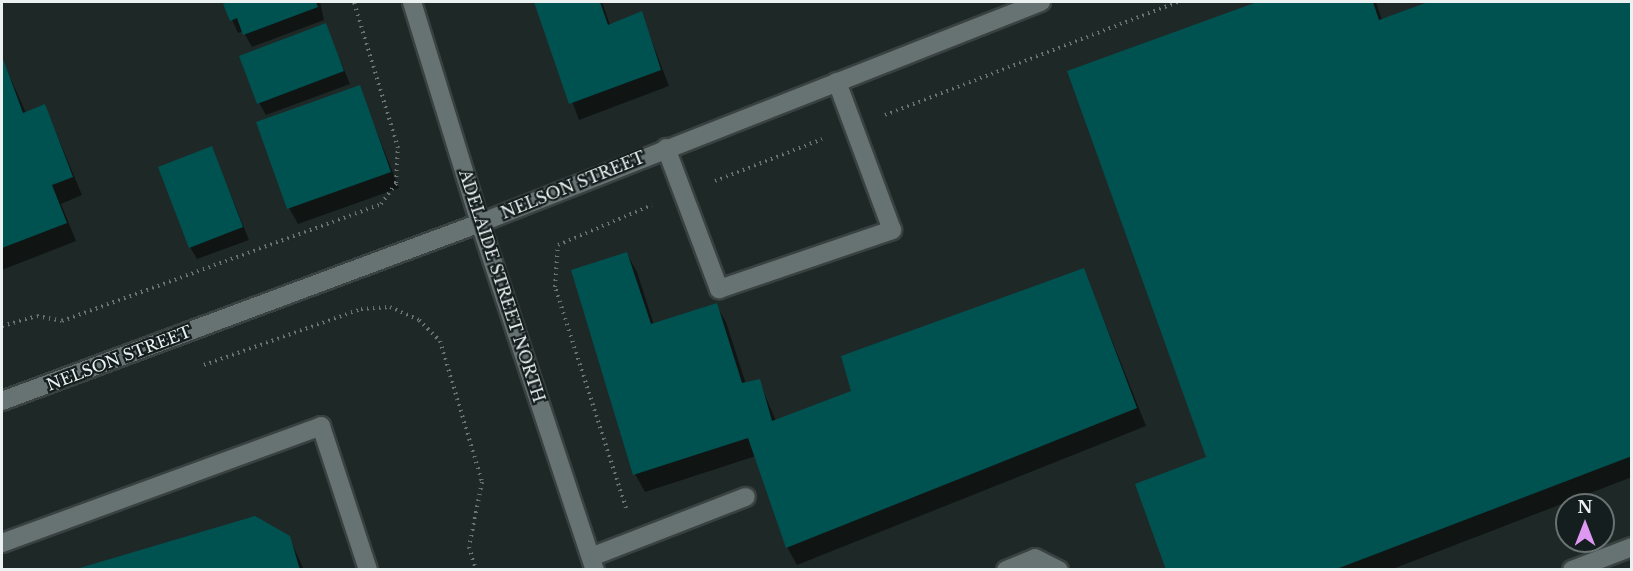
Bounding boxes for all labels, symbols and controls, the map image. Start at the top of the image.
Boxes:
street label: NELSON STREET [498,147,648,223]
street label: ADELAIDE STREET NORTH [455,167,549,405]
street label: NELSON STREET [44,321,194,395]
north arrow [1555,493,1615,553]
text: N [1577,497,1593,517]

